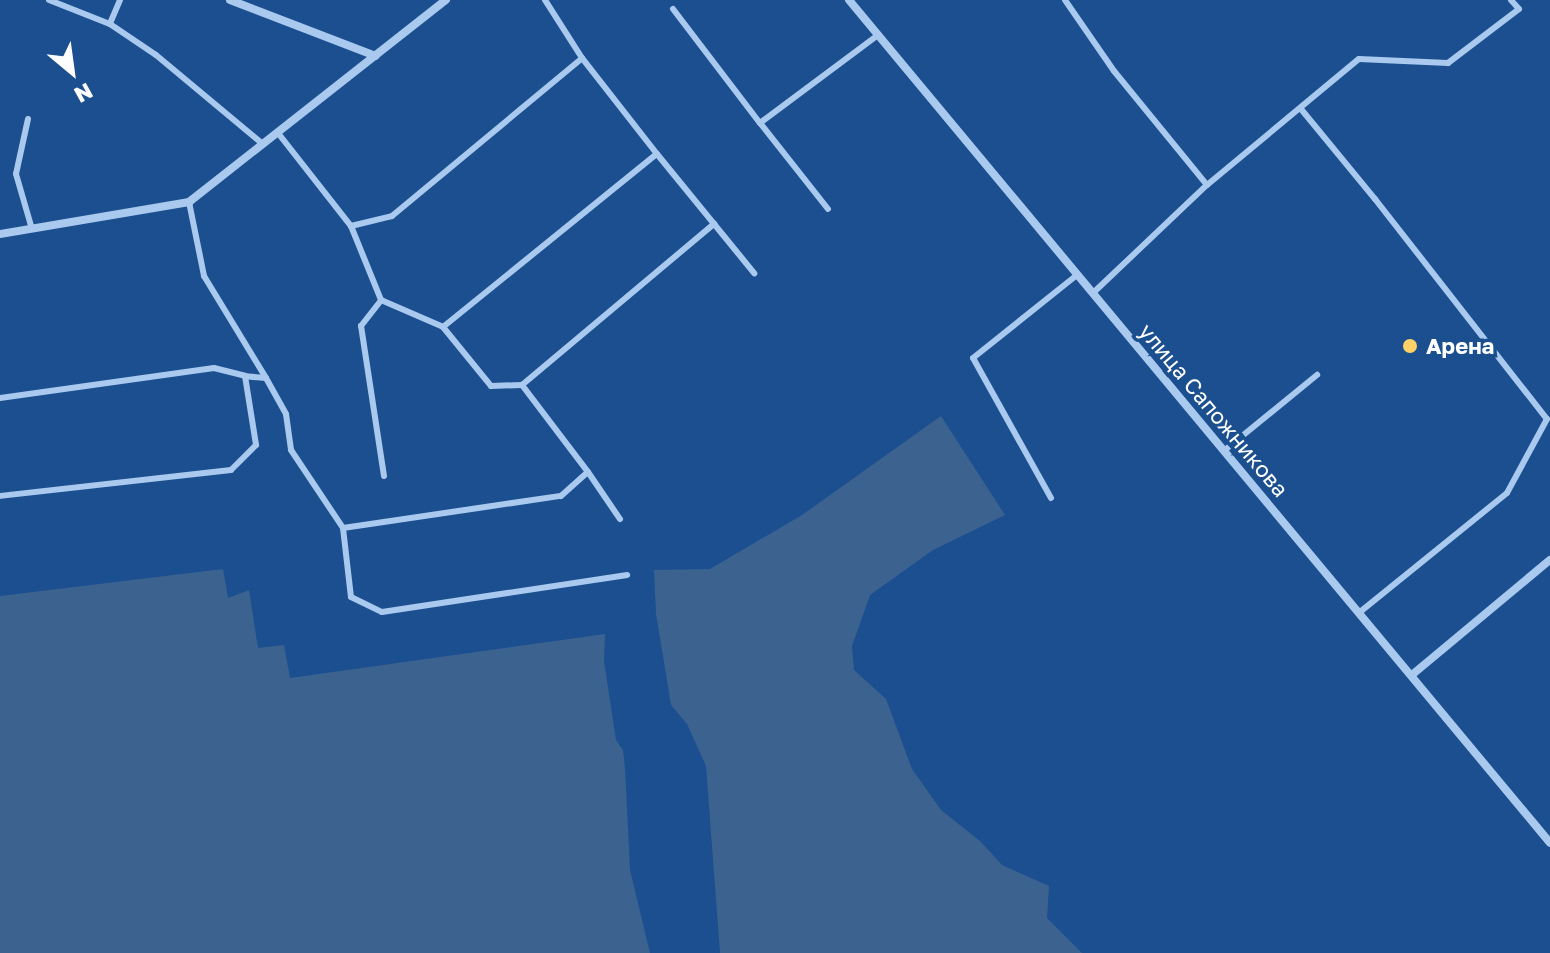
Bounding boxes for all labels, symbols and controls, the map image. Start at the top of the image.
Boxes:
north arrow [32,32,112,112]
text: N [70,78,98,109]
street label: улица Сапожникова [1134,318,1294,502]
place label: Арена [1426,333,1494,359]
marker: Арена [1401,337,1419,355]

